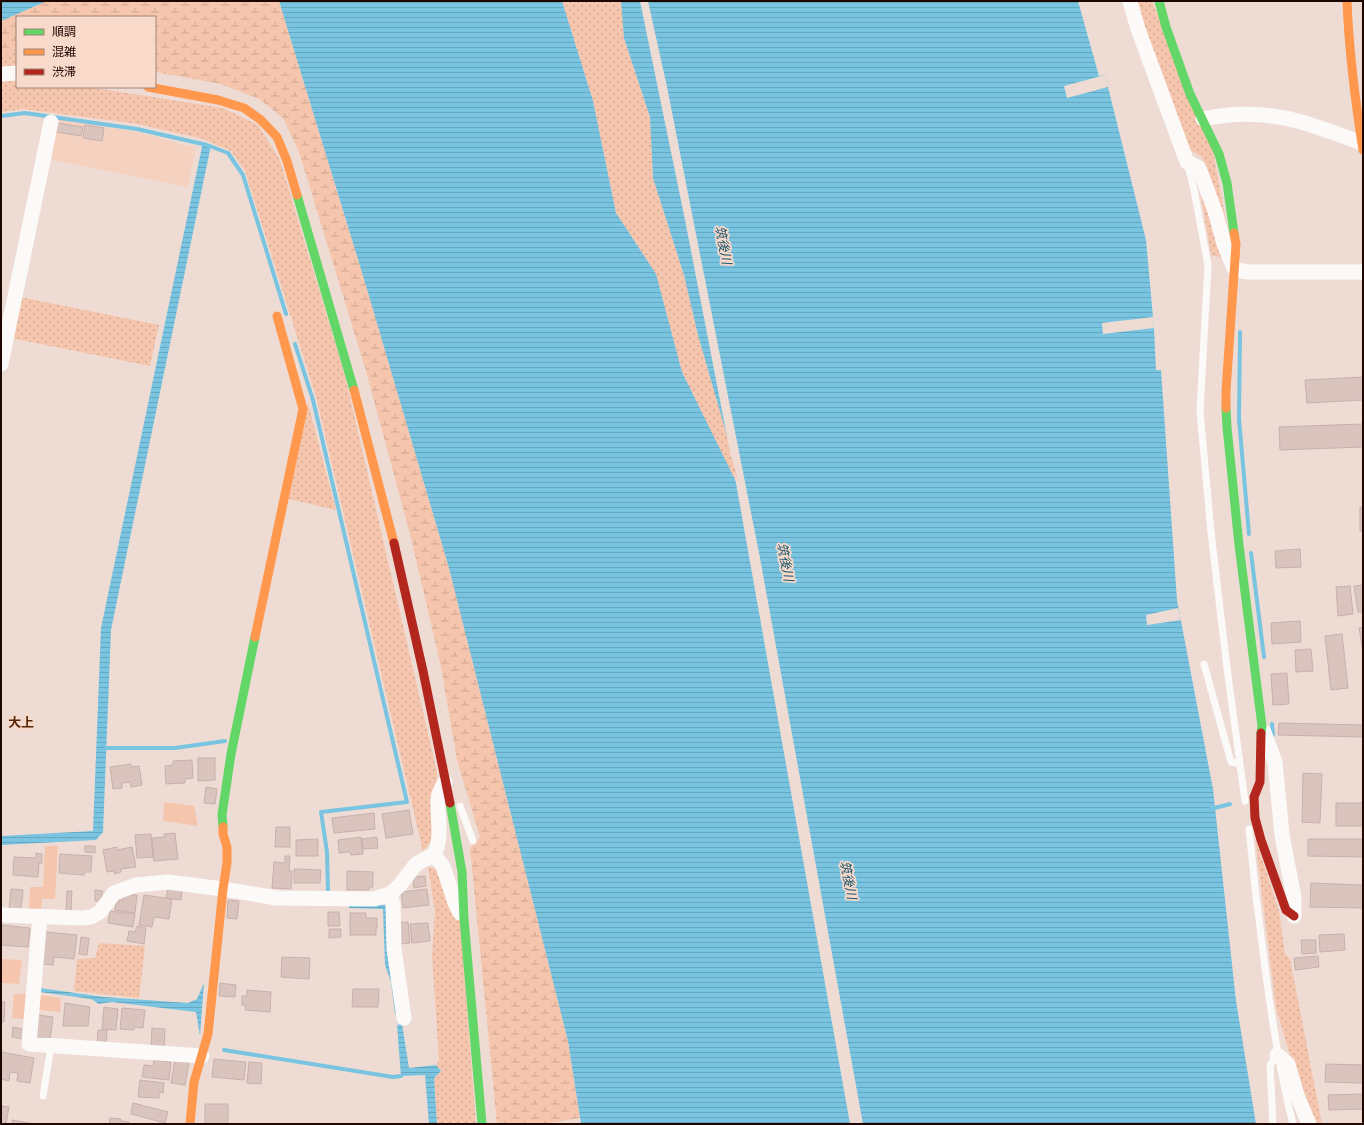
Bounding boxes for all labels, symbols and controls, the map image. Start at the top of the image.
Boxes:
legend [16,16,156,88]
text: 順調 [52,25,76,38]
text: 混雑 [52,45,76,58]
text: 渋滞 [52,65,76,78]
water label: 筑後川 [713,225,735,267]
water label: 筑後川 [775,542,797,584]
district label: 大上 [8,715,34,729]
water label: 筑後川 [838,860,860,902]

